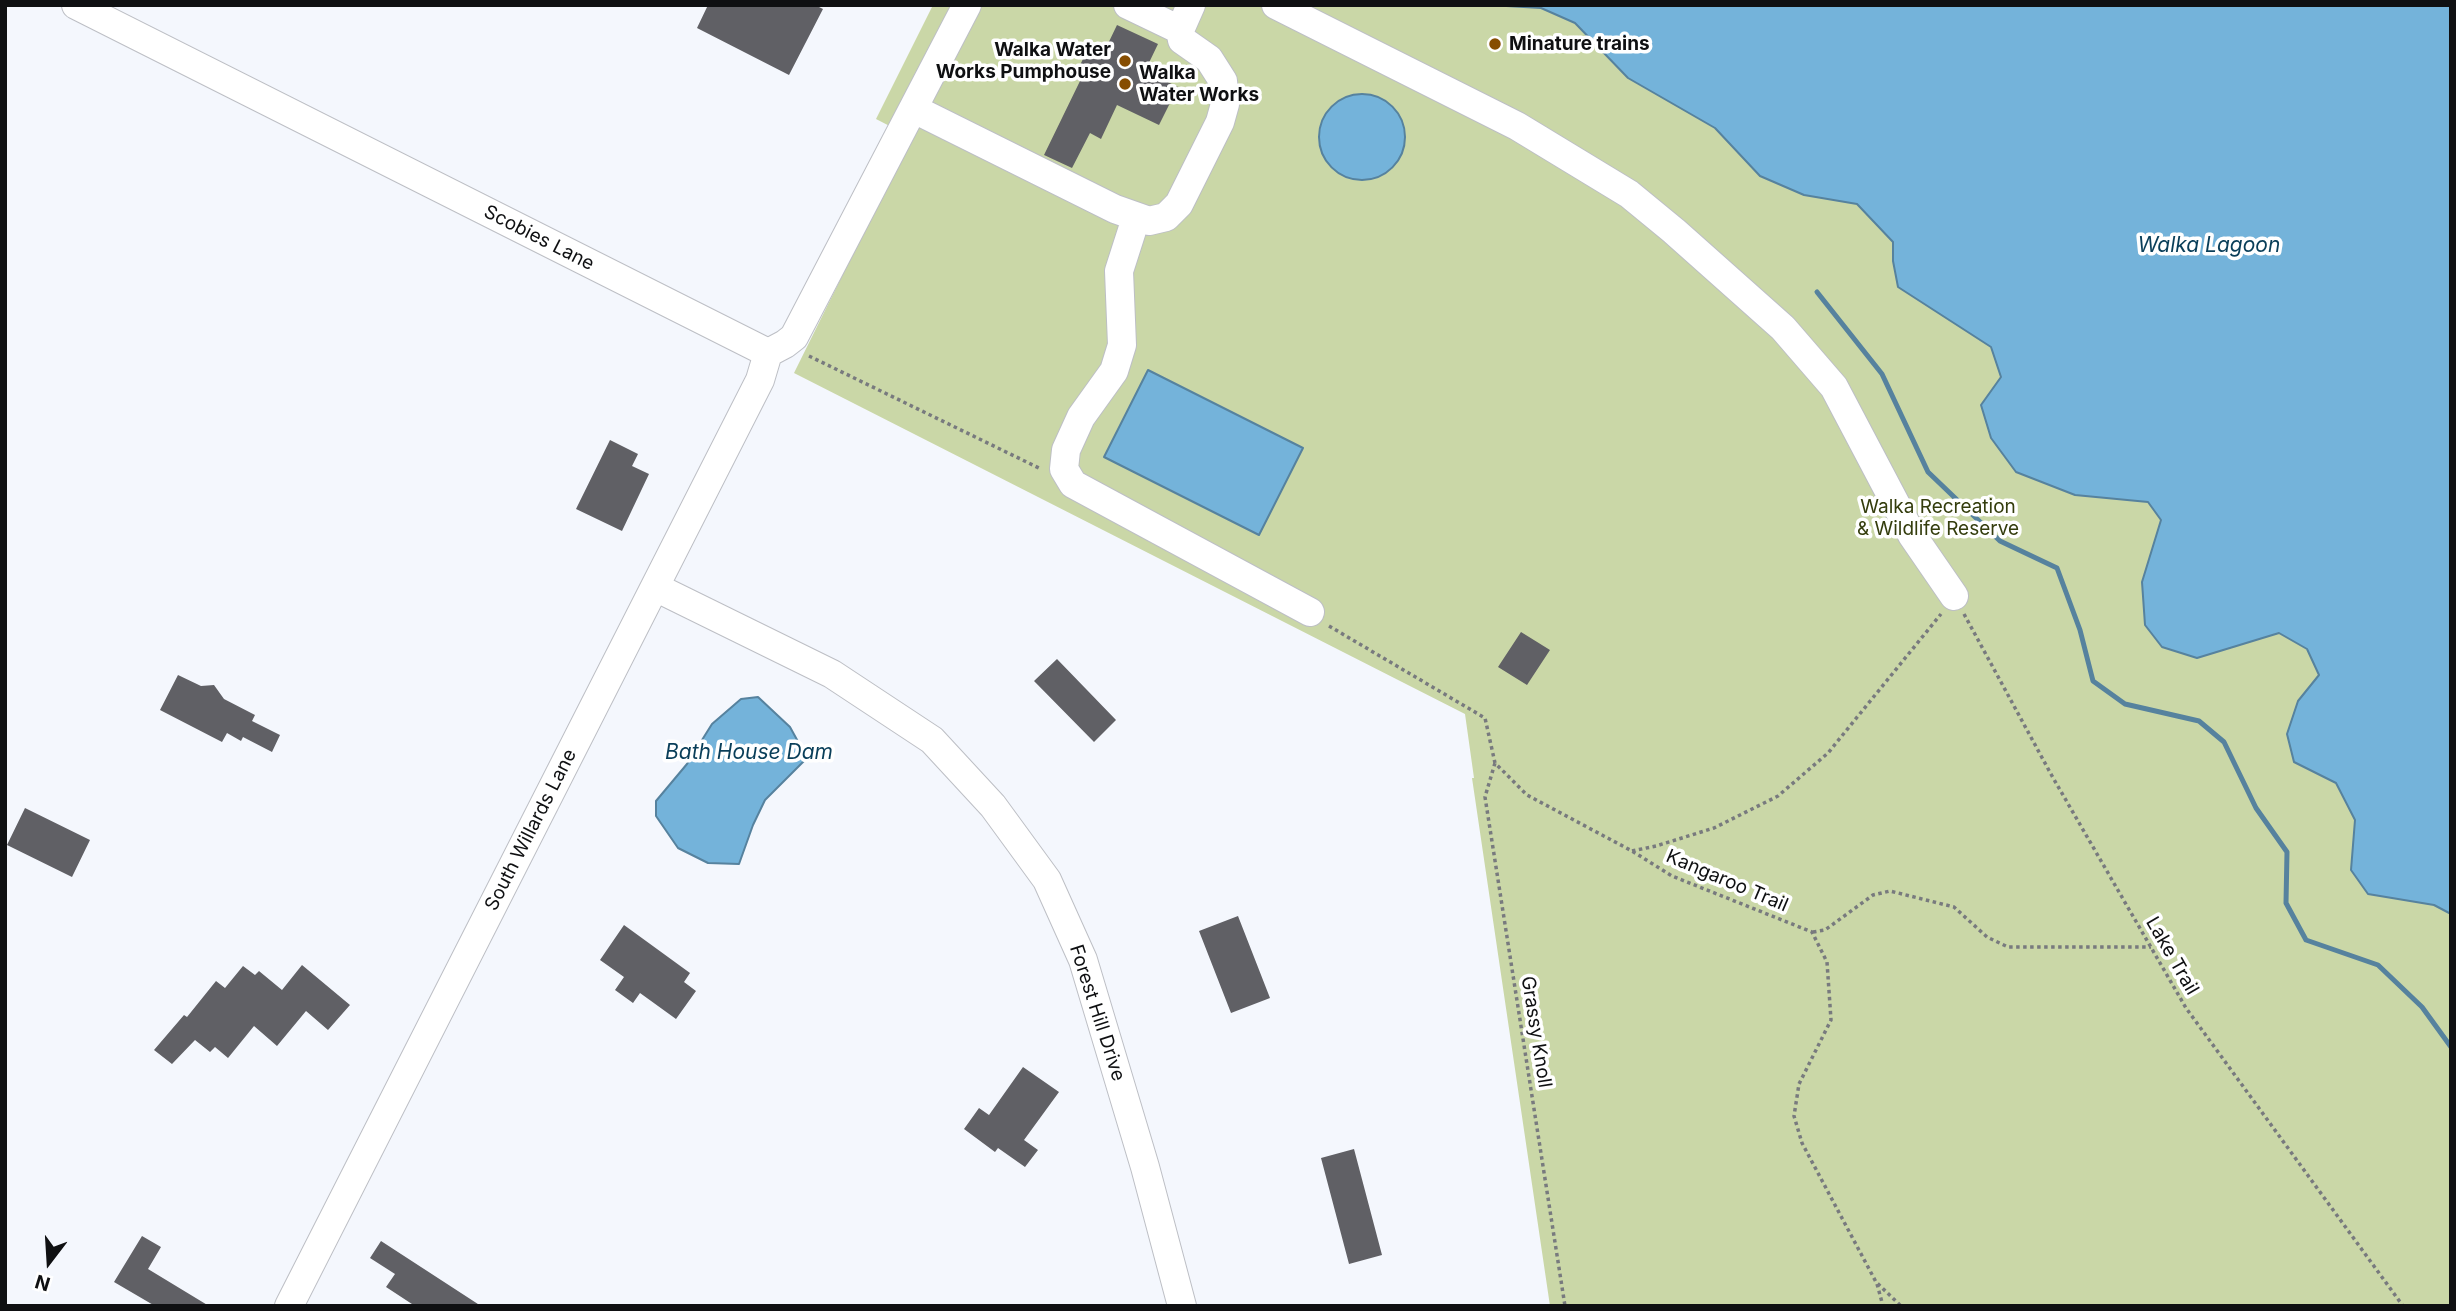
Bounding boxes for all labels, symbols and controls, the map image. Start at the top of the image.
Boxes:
place label: Minature trains [1509,33,1650,55]
marker: Minature trains [1487,36,1503,52]
place label: Walka Water Works Pumphouse [936,39,1111,83]
marker: Walka Water Works Pumphouse [1117,53,1133,69]
place label: Walka Water Works [1139,62,1259,106]
marker: Walka Water Works [1117,76,1133,92]
street label: Scobies Lane [480,200,598,276]
water label: Walka Lagoon [2138,233,2280,259]
park label: Walka Recreation & Wildlife Reserve [1857,496,2019,540]
water label: Bath House Dam [665,740,833,766]
street label: South Willards Lane [480,745,582,915]
street label: Kangaroo Trail [1663,845,1791,917]
street label: Lake Trail [2141,913,2203,999]
street label: Forest Hill Drive [1064,942,1130,1084]
street label: Grassy Knoll [1516,975,1556,1089]
north arrow [14,1227,84,1297]
text: N [32,1269,53,1296]

